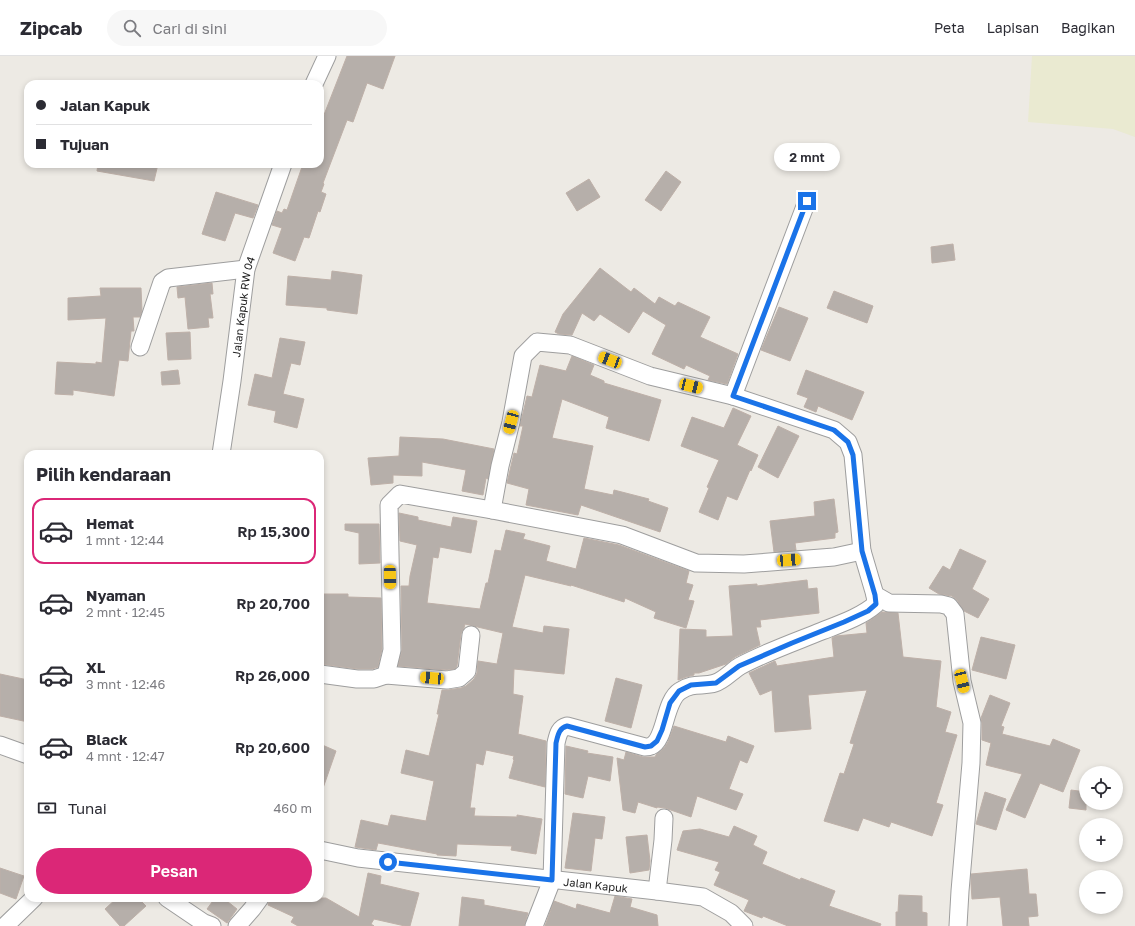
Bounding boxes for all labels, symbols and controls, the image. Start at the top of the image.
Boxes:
search box [107,10,387,46]
text: Zipcab [20,16,83,39]
icon: search [121,17,143,39]
text: Cari di sini [153,19,227,37]
text: Peta [934,19,965,36]
text: Lapisan [987,19,1039,36]
text: Bagikan [1061,19,1115,36]
text: Jalan Kapuk [60,96,150,114]
text: Tujuan [60,135,109,153]
callout: 2 mnt [774,143,840,171]
text: 2 mnt [789,149,825,165]
route end [798,192,816,210]
street label: Jalan Kapuk RW 04 [229,254,257,358]
car [597,350,623,370]
car [678,377,704,395]
car [502,409,520,435]
text: Pilih kendaraan [36,463,171,485]
icon: car [38,513,74,549]
text: Hemat [86,514,134,532]
text: Rp 15,300 [237,522,310,540]
text: 1 mnt · 12:44 [86,532,164,548]
car [777,553,801,567]
car [384,565,396,589]
icon: car [38,585,74,621]
text: Nyaman [86,586,145,604]
text: Rp 20,700 [236,594,310,612]
text: 2 mnt · 12:45 [86,604,165,620]
icon: car [38,657,74,693]
text: XL [86,658,105,676]
text: Rp 26,000 [235,666,310,684]
car [953,668,971,694]
car [420,671,444,685]
text: 3 mnt · 12:46 [86,676,165,692]
icon: car [38,729,74,765]
text: Black [86,730,128,748]
text: Rp 20,600 [235,738,310,756]
text: 4 mnt · 12:47 [86,748,165,764]
map controls [1079,766,1123,914]
button: locate [1079,766,1123,810]
icon: cash [36,797,58,819]
text: Tunai [68,799,107,817]
text: 460 m [273,800,312,816]
button: + [1079,818,1123,862]
button: Pesan [36,848,312,894]
route start [379,853,397,871]
button: − [1079,870,1123,914]
street label: Jalan Kapuk [563,874,629,894]

